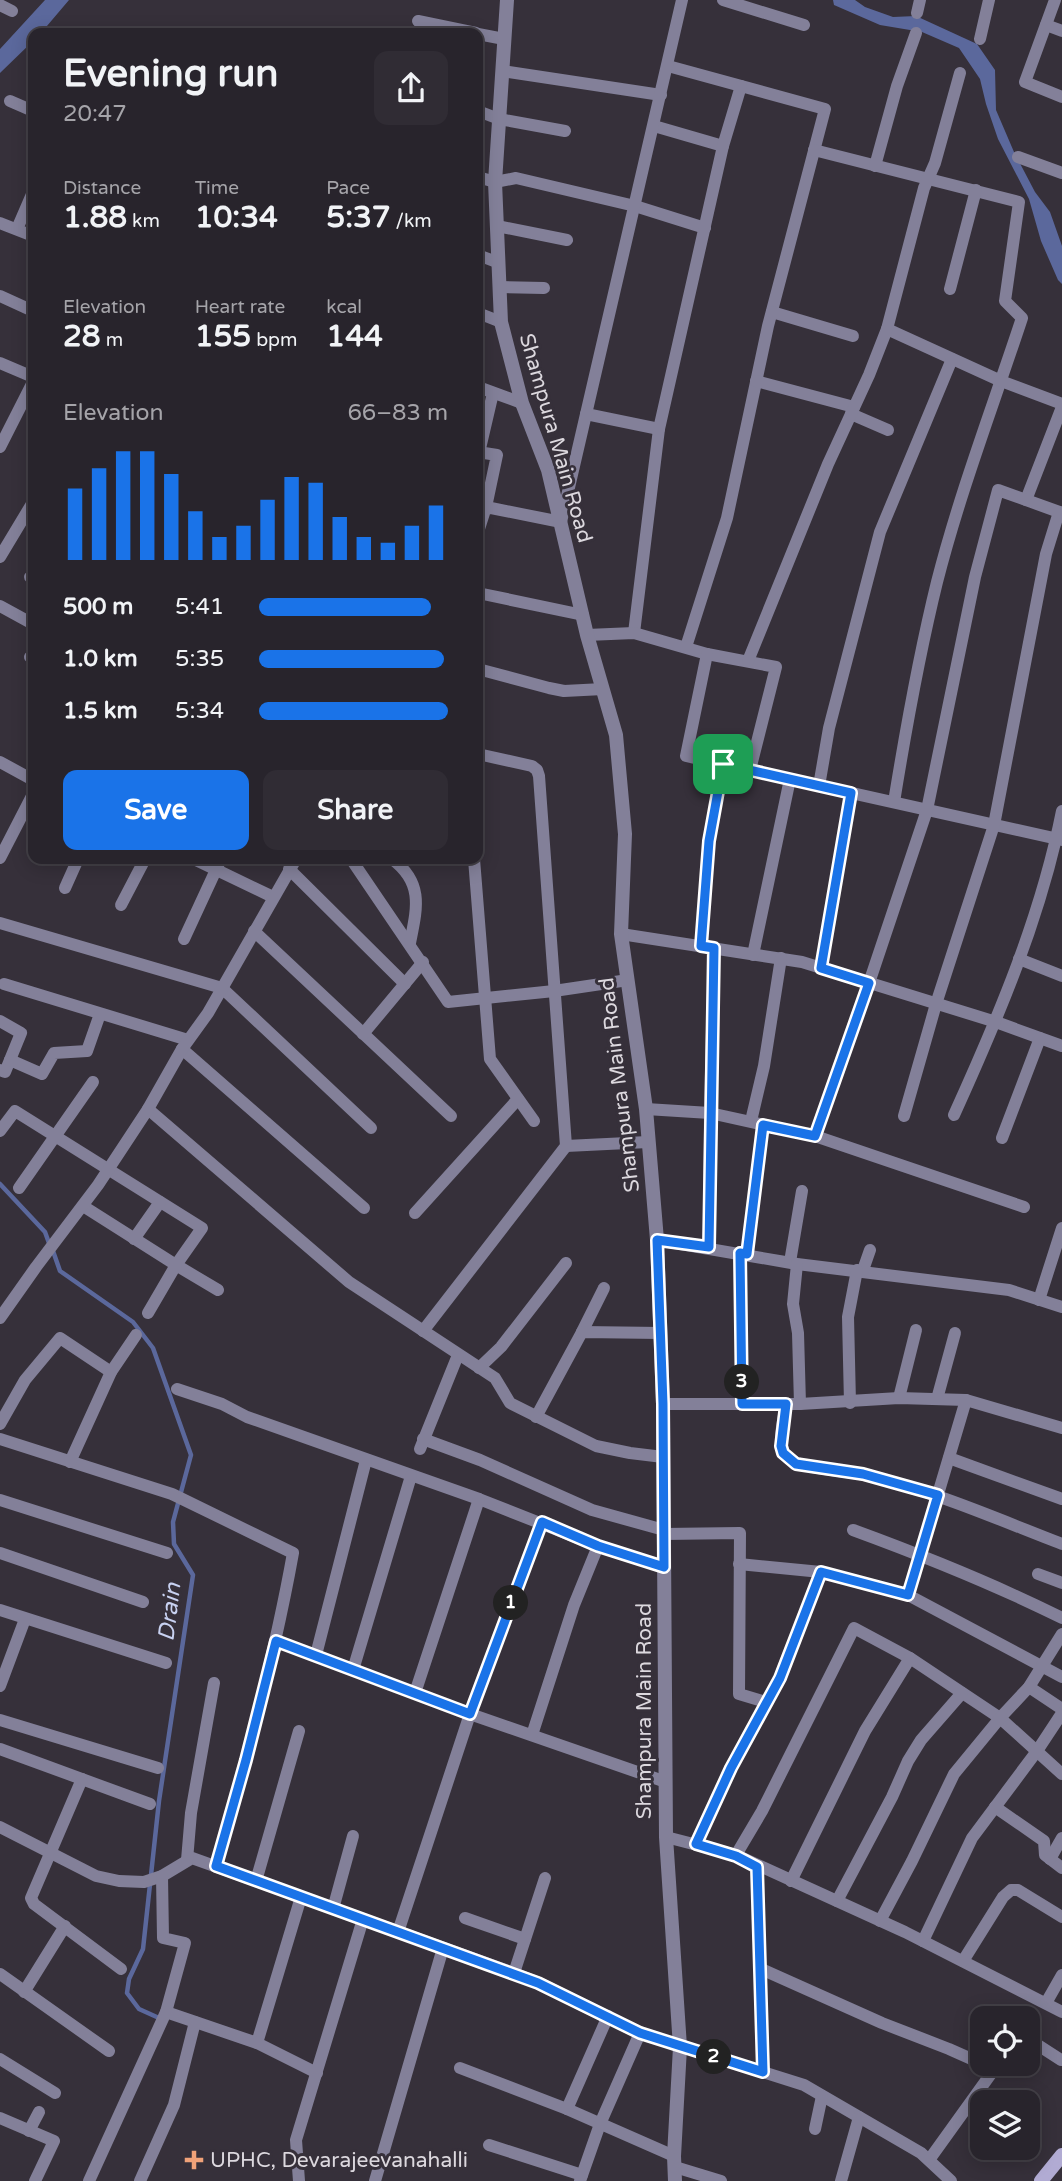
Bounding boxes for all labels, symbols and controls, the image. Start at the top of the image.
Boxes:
text: Evening run [63,51,278,97]
button: share [374,51,448,125]
text: 20:47 [63,100,127,128]
text: Distance [63,177,141,199]
text: Time [195,177,239,199]
text: Pace [326,177,370,199]
text: 1.88 [63,199,127,236]
text: 10:34 [195,199,278,236]
text: 5:37 [326,199,391,236]
text: km [127,210,160,232]
text: /km [391,210,432,232]
text: Elevation [63,296,146,318]
text: Heart rate [195,296,285,318]
text: kcal [326,296,362,318]
text: 28 [63,318,101,355]
text: 155 [195,318,251,355]
text: 144 [326,318,383,355]
text: m [101,329,123,351]
text: bpm [251,329,298,351]
street label: Shampura Main Road [514,331,597,546]
text: Elevation [63,399,164,427]
text: 66–83 m [347,399,448,427]
text: 500 m [63,593,133,621]
text: 5:41 [175,593,224,621]
text: 1.0 km [63,645,138,673]
text: 5:35 [175,645,224,673]
text: 1.5 km [63,697,138,725]
text: 5:34 [175,697,224,725]
pin [693,734,753,794]
icon: arrive [704,745,742,783]
button: Save [63,770,249,850]
button: Share [263,770,448,850]
street label: Shampura Main Road [594,976,645,1194]
pin: 3 [724,1364,760,1400]
text: 3 [736,1370,747,1392]
water label: Drain [153,1580,188,1643]
pin: 1 [494,1586,528,1620]
text: 1 [505,1591,516,1613]
street label: Shampura Main Road [632,1603,657,1819]
map controls [970,2006,1040,2160]
button: locate [970,2006,1040,2076]
pin: 2 [696,2039,732,2074]
text: 2 [708,2045,719,2067]
button: layers [970,2090,1040,2160]
place label: UPHC, Devarajeevanahalli [210,2148,468,2173]
marker: UPHC, Devarajeevanahalli [184,2150,204,2170]

